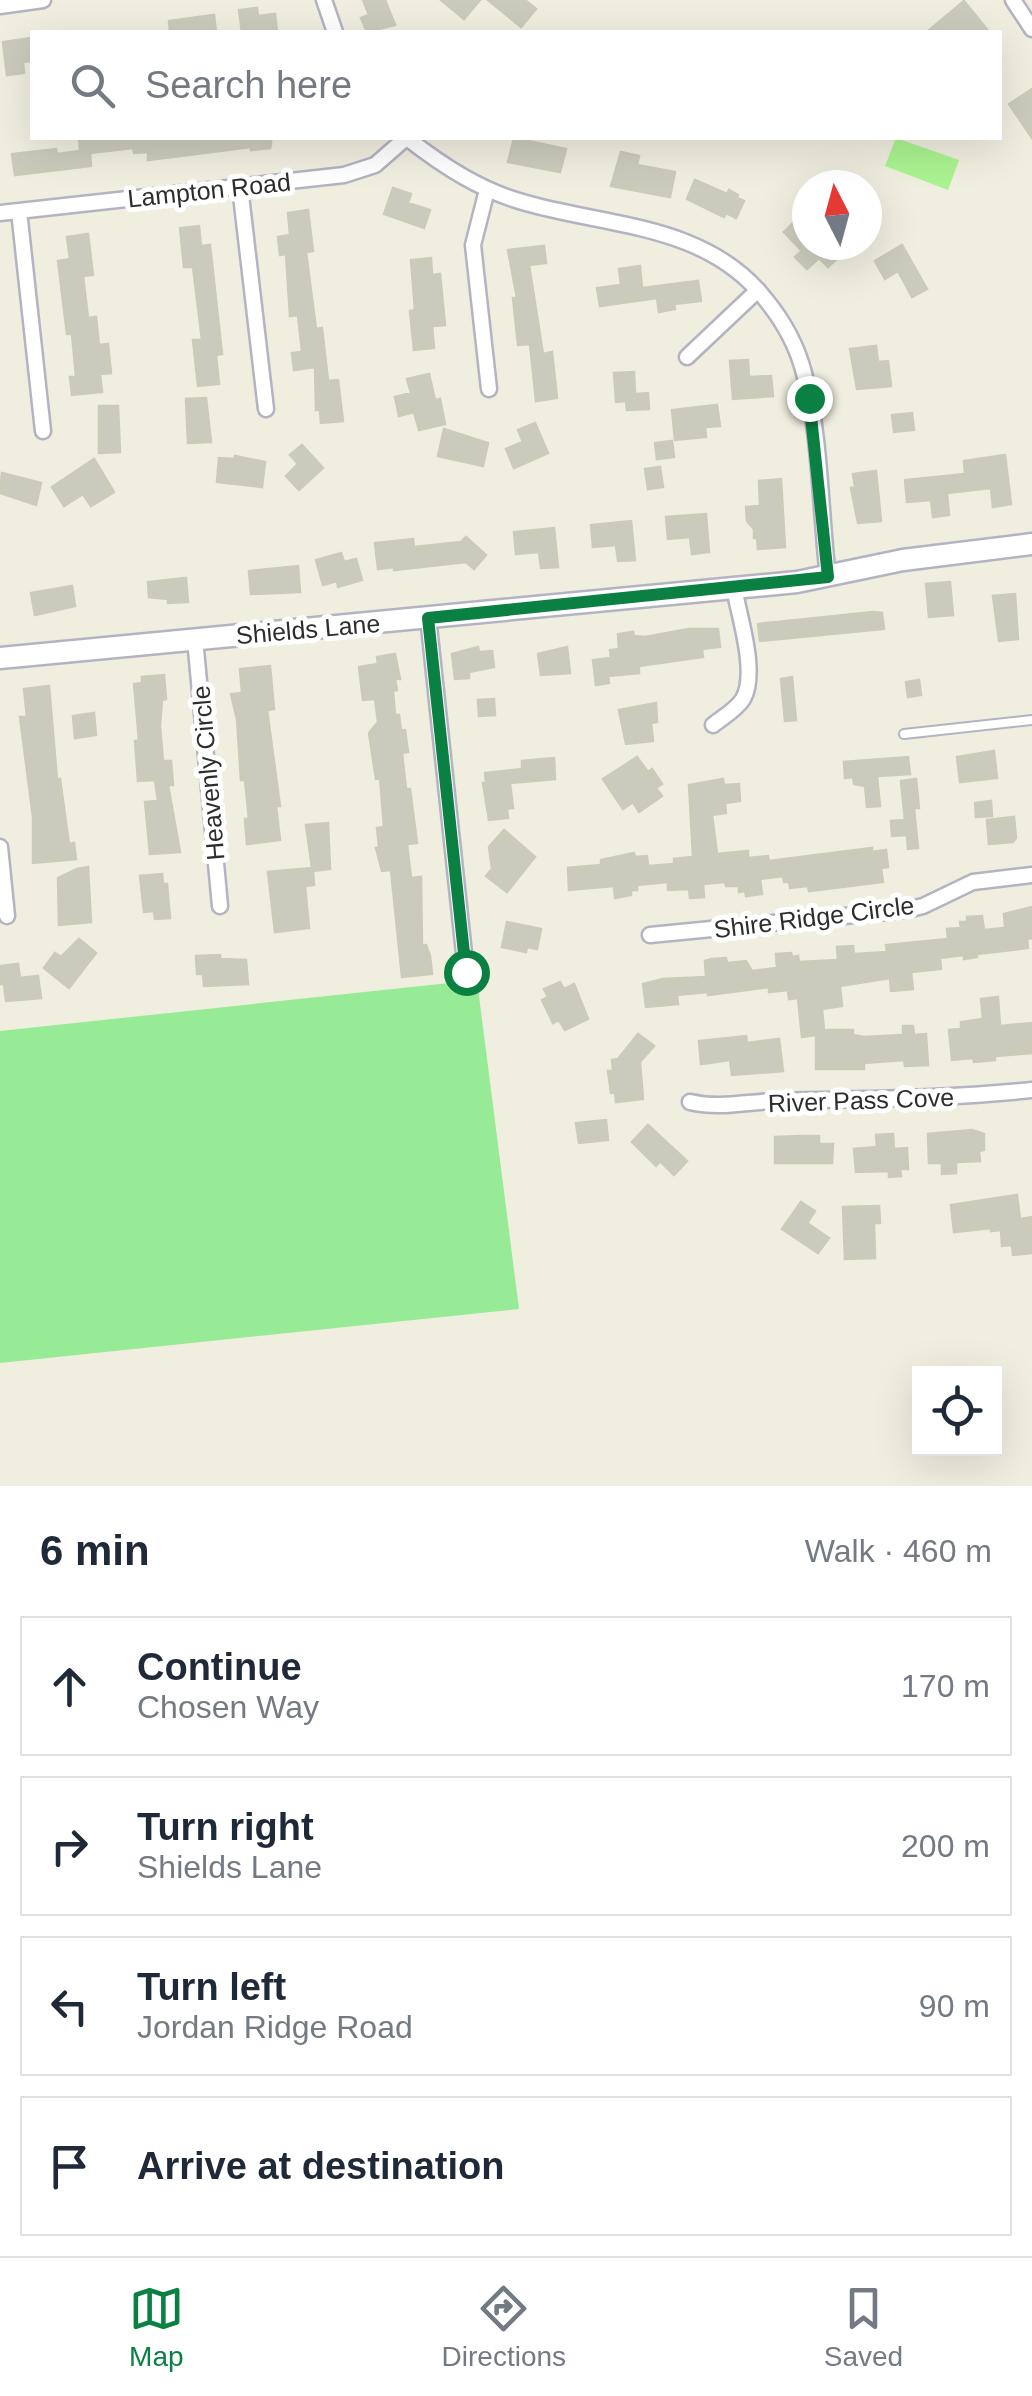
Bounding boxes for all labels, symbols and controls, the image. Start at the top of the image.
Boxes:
search box [30,30,1002,140]
icon: search [65,58,120,113]
text: Search here [145,64,352,106]
street label: Lampton Road [126,168,292,212]
north arrow [792,170,882,260]
route end [787,376,833,422]
street label: Shields Lane [235,609,381,649]
street label: Heavenly Circle [186,685,230,861]
street label: Shire Ridge Circle [712,891,916,943]
route start [444,950,490,996]
street label: River Pass Cove [767,1083,955,1117]
map controls [912,1366,1002,1456]
button: locate [912,1366,1002,1456]
text: 6 min [40,1527,150,1574]
text: Walk · 460 m [805,1533,992,1569]
text: Continue [137,1646,302,1688]
icon: ahead [42,1659,97,1714]
text: 170 m [901,1668,990,1704]
text: Chosen Way [137,1689,319,1725]
text: Turn right [137,1806,314,1848]
icon: right [42,1819,97,1874]
text: 200 m [901,1828,990,1864]
text: Shields Lane [137,1849,322,1885]
text: Turn left [137,1966,286,2008]
icon: left [42,1979,97,2034]
text: 90 m [919,1988,990,2024]
text: Jordan Ridge Road [137,2009,413,2045]
icon: arrive [42,2139,97,2194]
text: Arrive at destination [137,2145,504,2187]
tab: Map [129,2281,184,2373]
tab: Directions [442,2281,566,2373]
tab: Saved [824,2281,903,2373]

